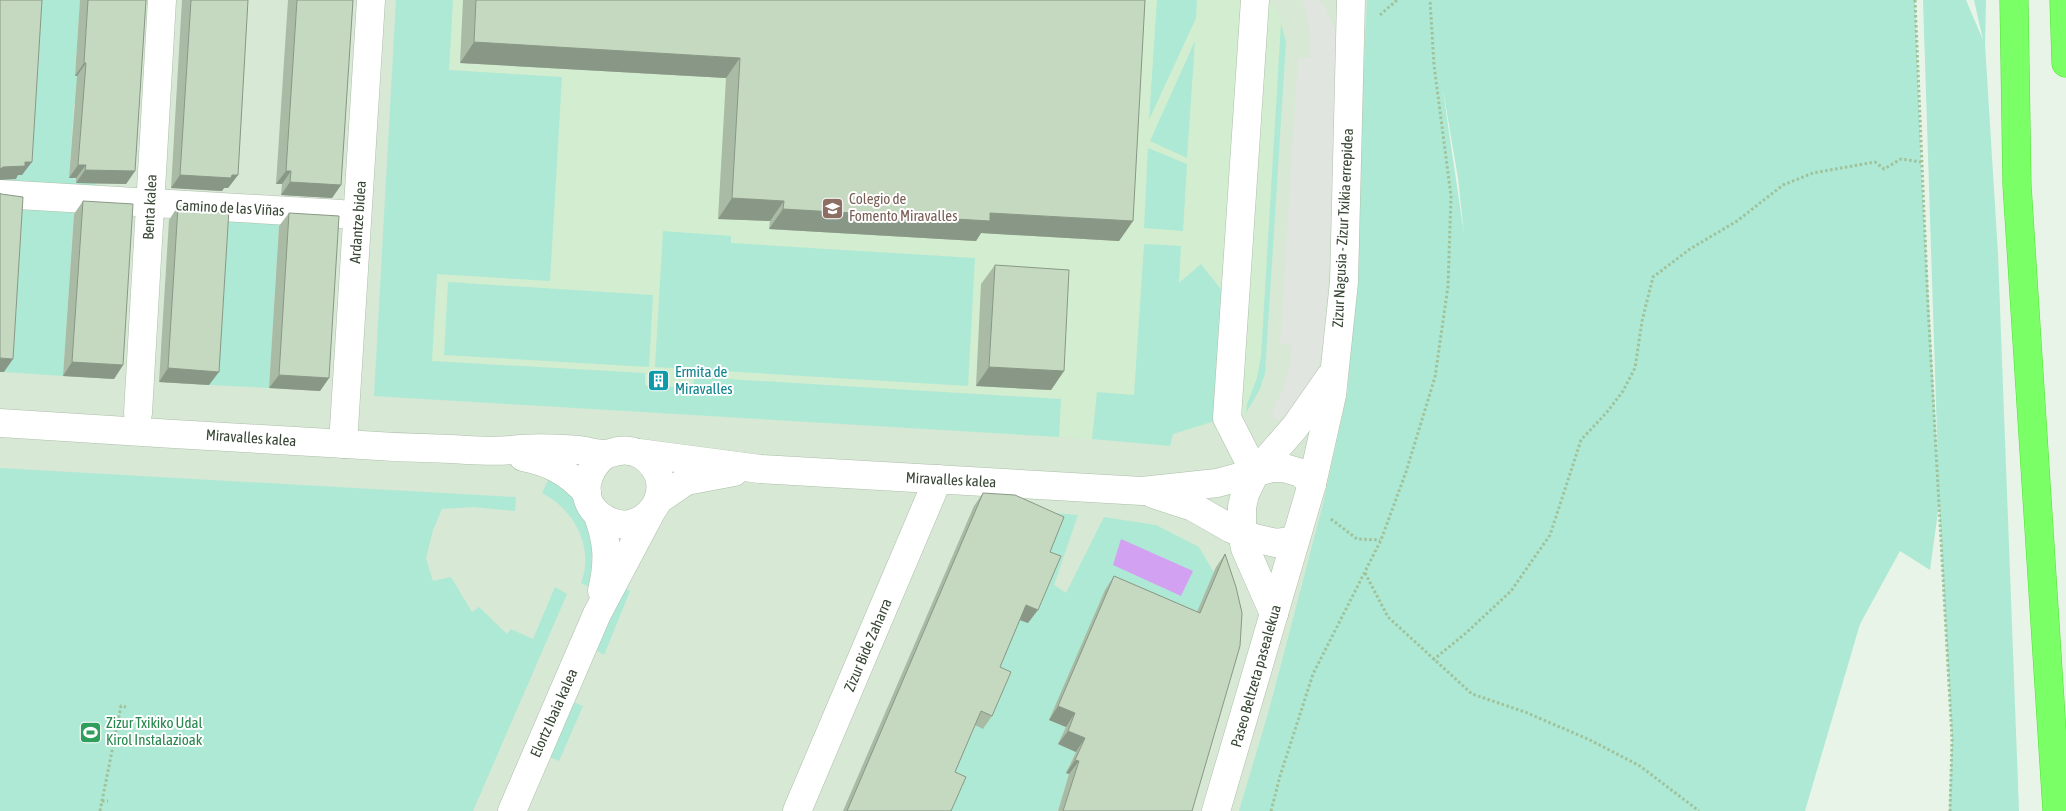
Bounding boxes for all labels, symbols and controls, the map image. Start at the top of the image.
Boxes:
street label: Zizur Nagusia - Zizur Txikia errepidea [1329,128,1356,328]
street label: Benta kalea [139,174,160,240]
street label: Ardantze bidea [346,180,369,264]
place label: Colegio de Fomento Miravalles [849,190,957,224]
street label: Camino de las Viñas [175,196,285,219]
school or university icon: Colegio de Fomento Miravalles [821,196,845,220]
place label: Ermita de Miravalles [675,363,733,397]
building icon: Ermita de Miravalles [647,369,671,393]
street label: Miravalles kalea [205,426,297,449]
street label: Miravalles kalea [905,469,997,490]
street label: Zizur Bide Zaharra [840,596,895,694]
street label: Paseo Beltzeta pasealekua [1227,603,1284,749]
street label: Elortz Ibaia kalea [526,666,581,760]
place label: Zizur Txikiko Udal Kirol Instalazioak [106,714,203,748]
sports icon: Zizur Txikiko Udal Kirol Instalazioak [78,720,102,744]

